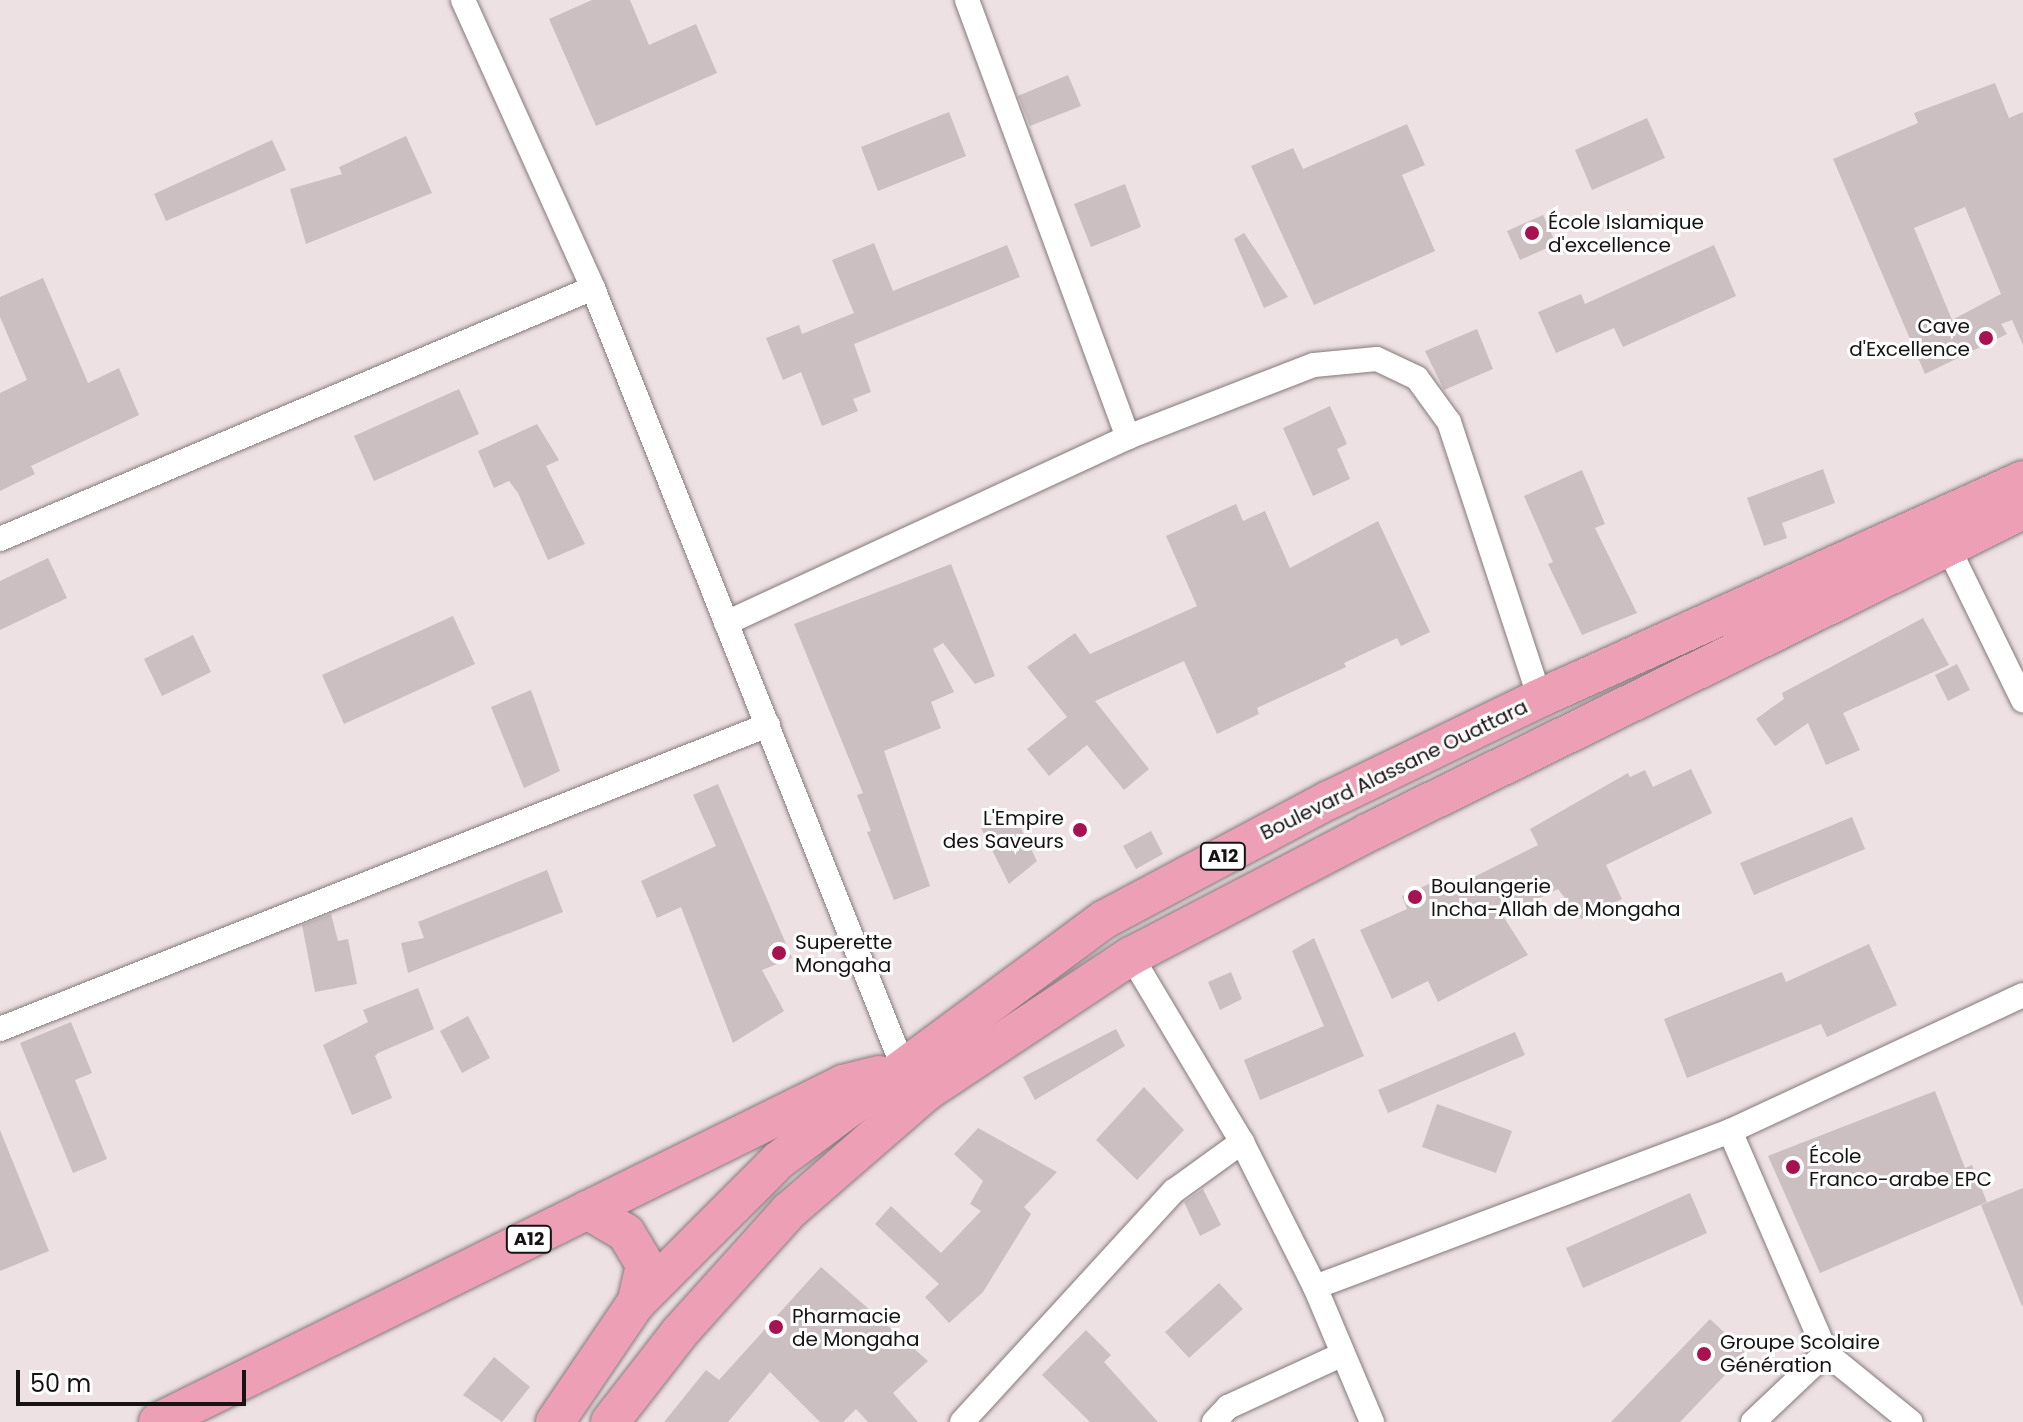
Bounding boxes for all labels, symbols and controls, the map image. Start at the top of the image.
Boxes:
place label: École Islamique d'excellence [1548,210,1704,257]
marker: École Islamique d'excellence [1523,224,1541,242]
place label: Cave d'Excellence [1849,314,1970,361]
marker: Cave d'Excellence [1977,329,1995,347]
street label: Boulevard Alassane Ouattara [1257,695,1531,845]
place label: L'Empire des Saveurs [943,806,1064,853]
marker: L'Empire des Saveurs [1071,821,1089,839]
road number: A12 [1199,842,1247,870]
place label: Boulangerie Incha-Allah de Mongaha [1431,874,1681,921]
marker: Boulangerie Incha-Allah de Mongaha [1406,888,1424,906]
place label: Superette Mongaha [795,930,892,977]
marker: Superette Mongaha [770,944,788,962]
place label: École Franco-arabe EPC [1809,1144,1992,1191]
marker: École Franco-arabe EPC [1784,1158,1802,1176]
road number: A12 [505,1225,553,1253]
place label: Pharmacie de Mongaha [792,1304,919,1351]
marker: Pharmacie de Mongaha [767,1318,785,1336]
place label: Groupe Scolaire Génération [1720,1330,1880,1377]
marker: Groupe Scolaire Génération [1695,1345,1713,1363]
scale bar [20,1354,250,1404]
text: 50 m [30,1367,91,1400]

